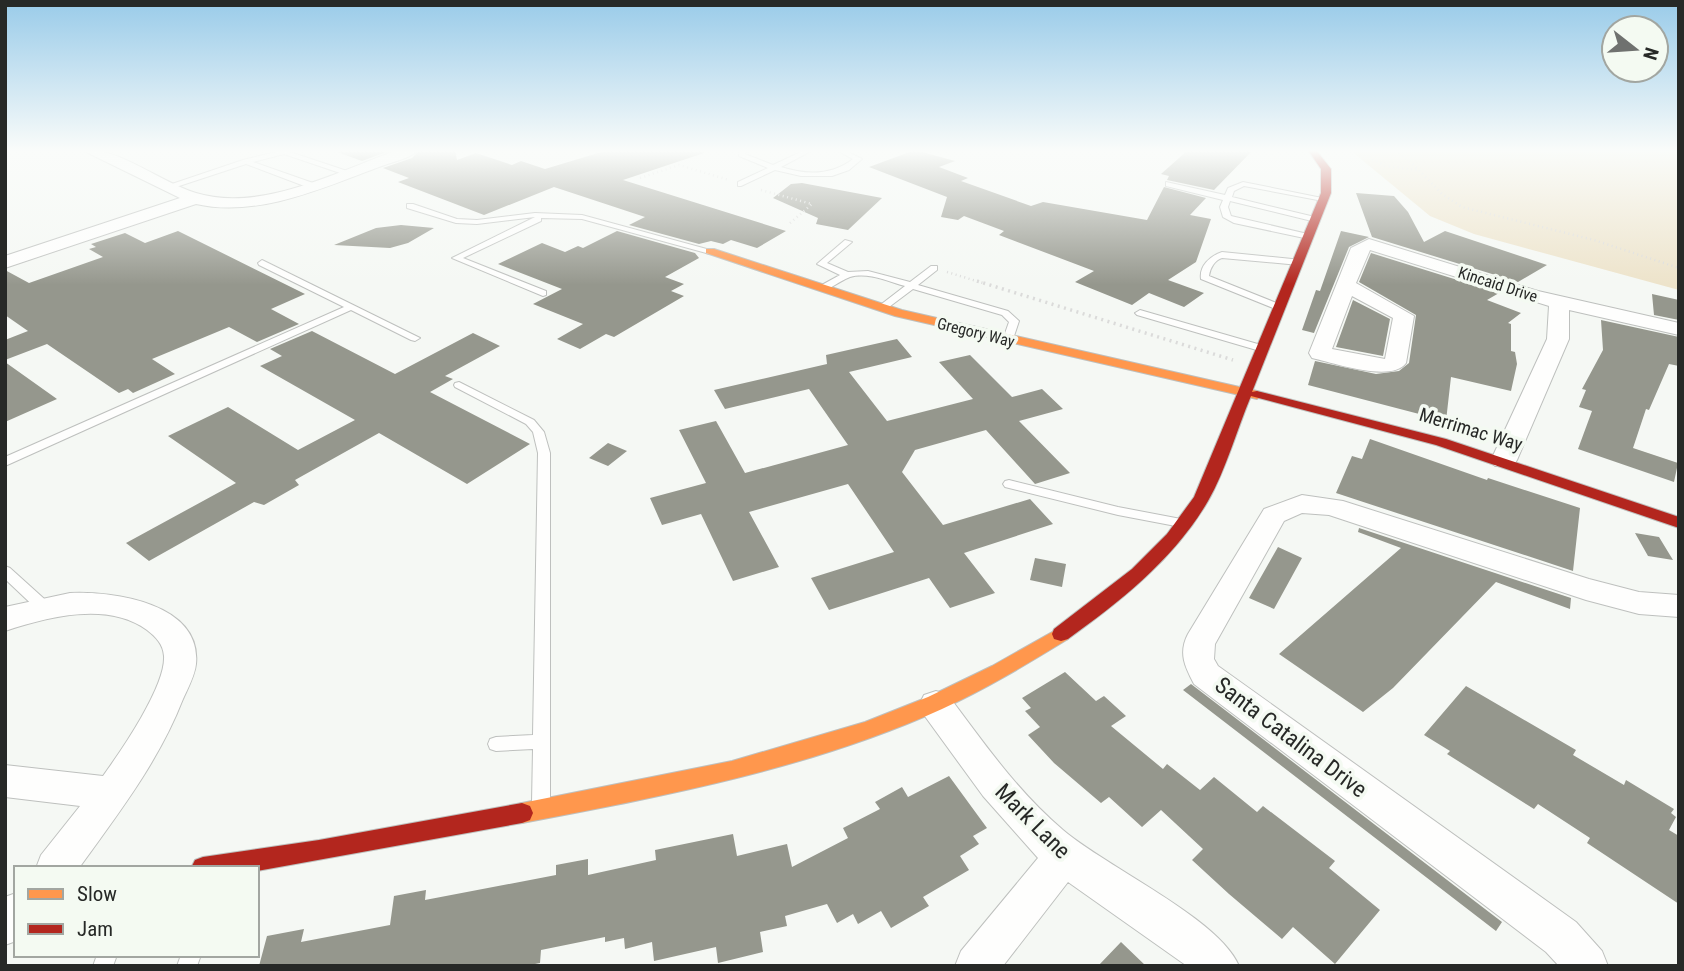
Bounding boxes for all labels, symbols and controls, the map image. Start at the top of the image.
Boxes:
north arrow [1600,14,1670,84]
text: N [1638,45,1663,63]
street label: Kincaid Drive [1456,263,1540,306]
street label: Gregory Way [935,314,1017,351]
street label: Merrimac Way [1416,403,1525,456]
street label: Santa Catalina Drive [1210,672,1372,803]
street label: Mark Lane [990,778,1076,864]
legend [14,866,259,957]
text: Slow [77,882,117,906]
text: Jam [77,917,113,941]

